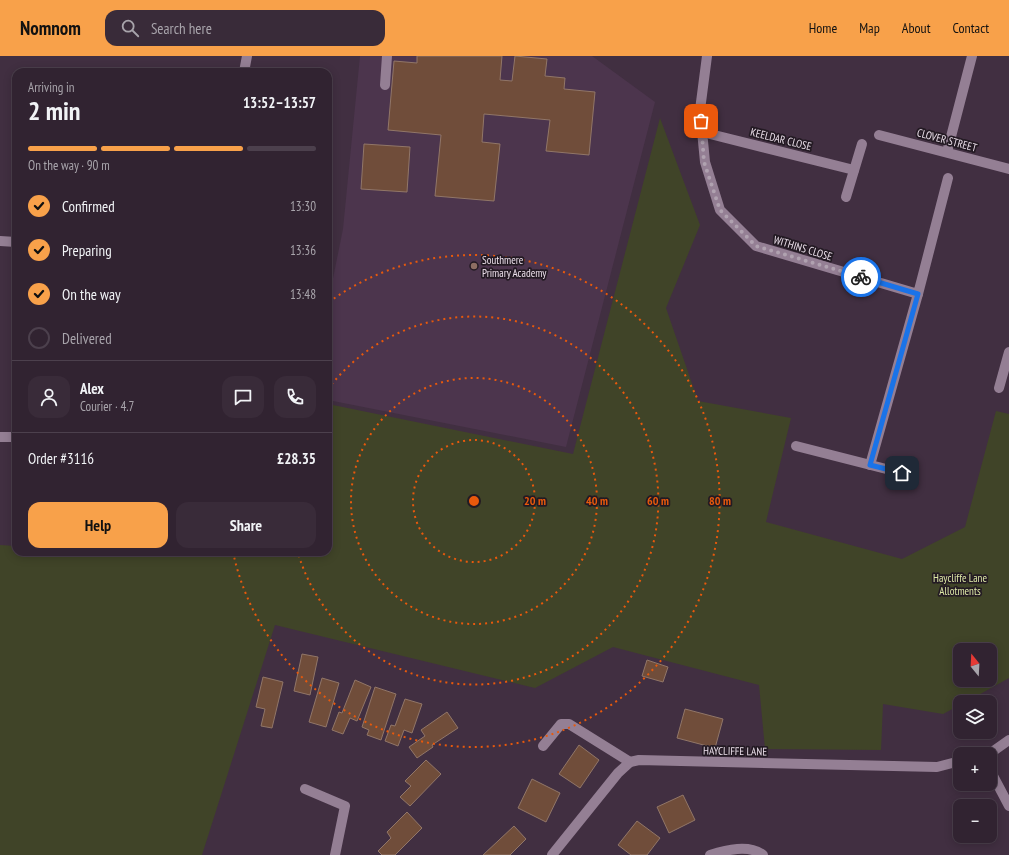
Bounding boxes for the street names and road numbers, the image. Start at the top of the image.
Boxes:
street label: KEELDAR CLOSE [749,125,813,153]
street label: CLOVER STREET [916,125,979,155]
street label: WITHINS CLOSE [772,232,834,264]
street label: HAYCLIFFE LANE [703,743,767,759]

